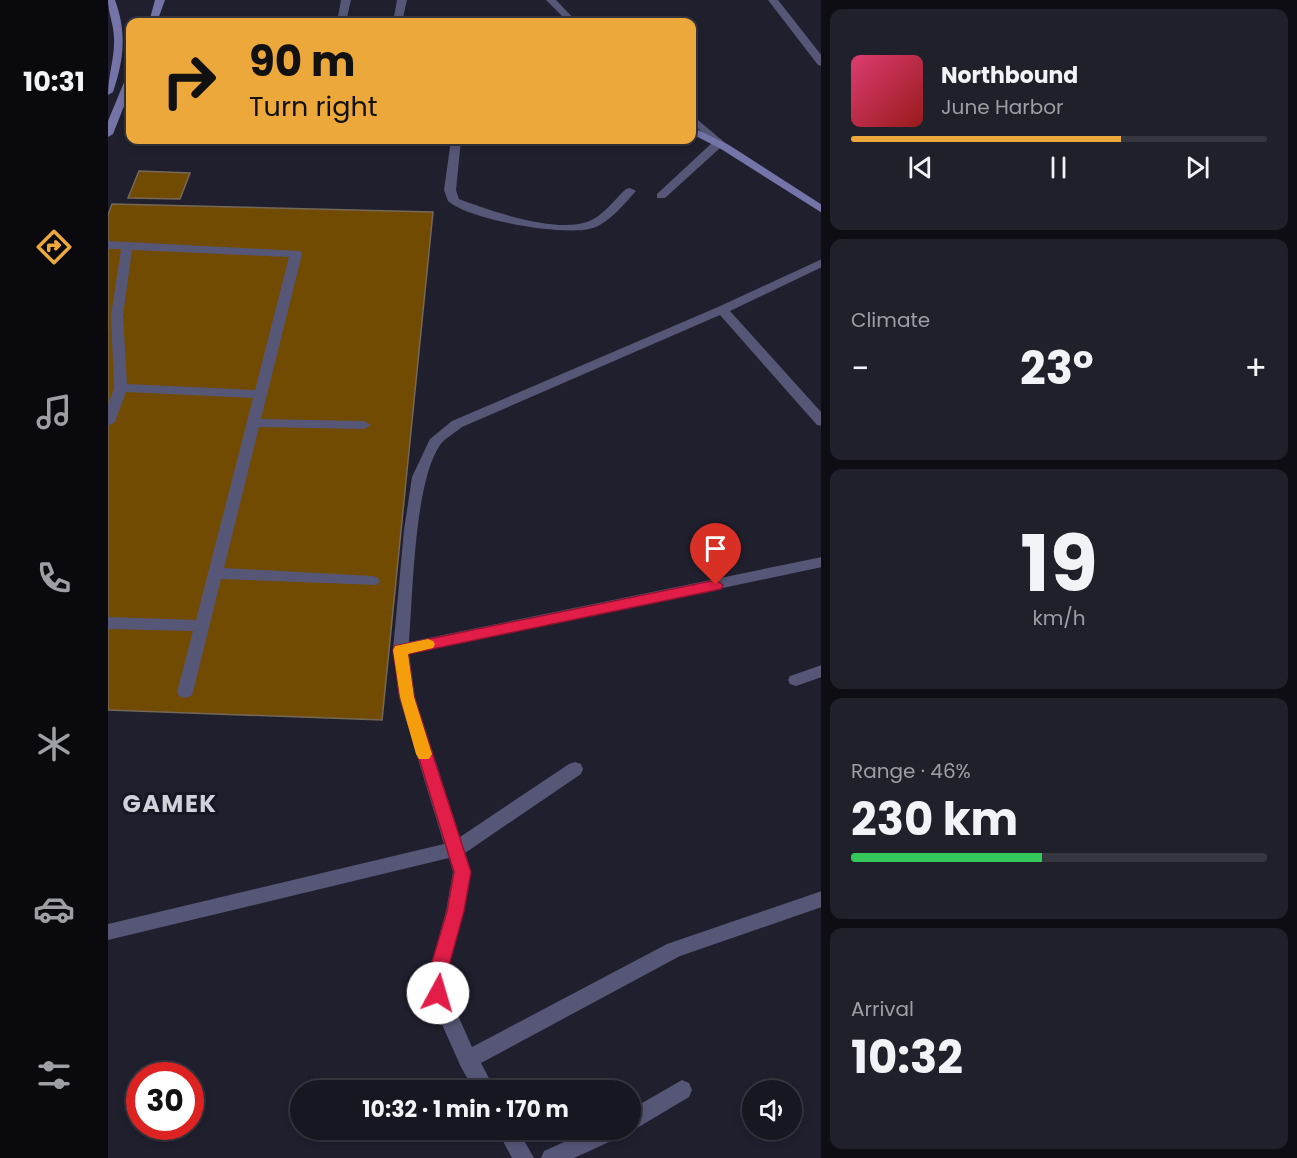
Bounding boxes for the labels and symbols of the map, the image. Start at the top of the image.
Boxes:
pin [690,523,741,585]
district label: GAMEK [122,787,218,820]
position arrow [406,961,470,1025]
speed limit sign: 30 [126,1062,204,1140]

